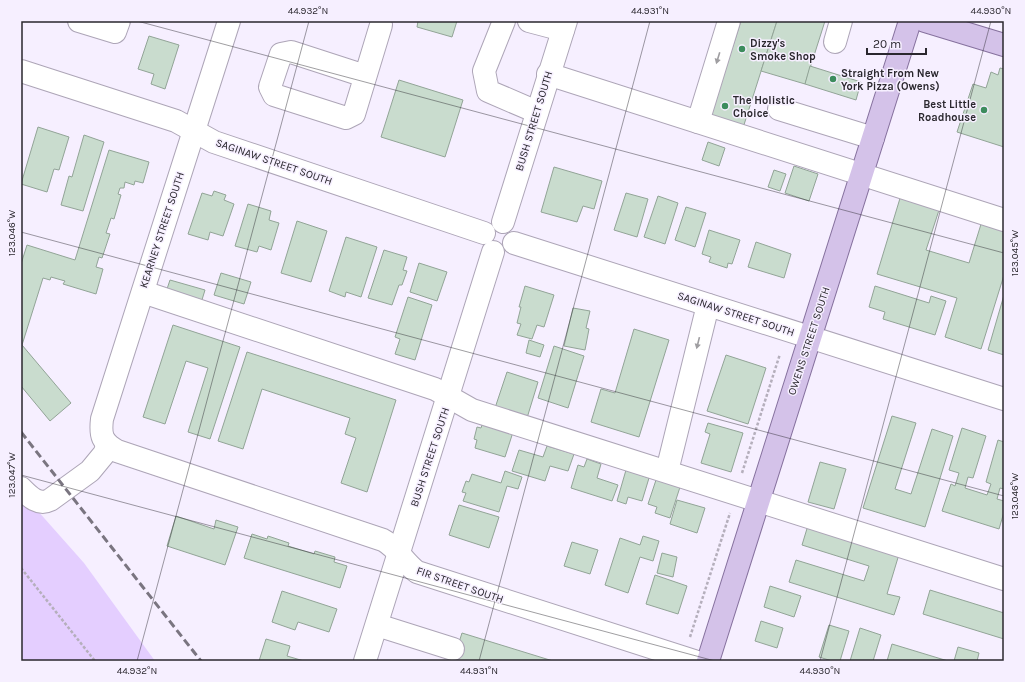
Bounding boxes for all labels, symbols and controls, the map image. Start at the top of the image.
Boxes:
text: 44.932°N [288,5,328,17]
text: 44.931°N [631,5,669,17]
text: 44.930°N [971,5,1011,17]
scale bar [867,30,926,56]
place label: Dizzy's Smoke Shop [750,37,816,63]
text: 20 m [873,37,901,51]
marker: Dizzy's Smoke Shop [737,44,747,54]
one-way arrow [715,53,721,65]
place label: Straight From New York Pizza (Owens) [841,67,940,93]
street label: BUSH STREET SOUTH [513,69,555,173]
marker: Straight From New York Pizza (Owens) [828,74,838,84]
place label: The Holistic Choice [733,94,795,120]
place label: Best Little Roadhouse [918,98,976,124]
marker: The Holistic Choice [720,101,730,111]
marker: Best Little Roadhouse [979,105,989,115]
street label: SAGINAW STREET SOUTH [214,136,334,188]
street label: KEARNEY STREET SOUTH [137,170,187,290]
text: 123.046°W [6,210,18,256]
text: 123.045°W [1009,230,1021,276]
street label: OWENS STREET SOUTH [785,285,833,397]
street label: SAGINAW STREET SOUTH [676,289,796,339]
one-way arrow [695,337,701,349]
street label: BUSH STREET SOUTH [408,406,452,508]
text: 123.047°W [6,452,18,498]
text: 123.046°W [1009,473,1021,519]
street label: FIR STREET SOUTH [415,564,505,606]
text: 44.932°N [117,665,157,677]
text: 44.931°N [460,665,498,677]
text: 44.930°N [800,665,840,677]

